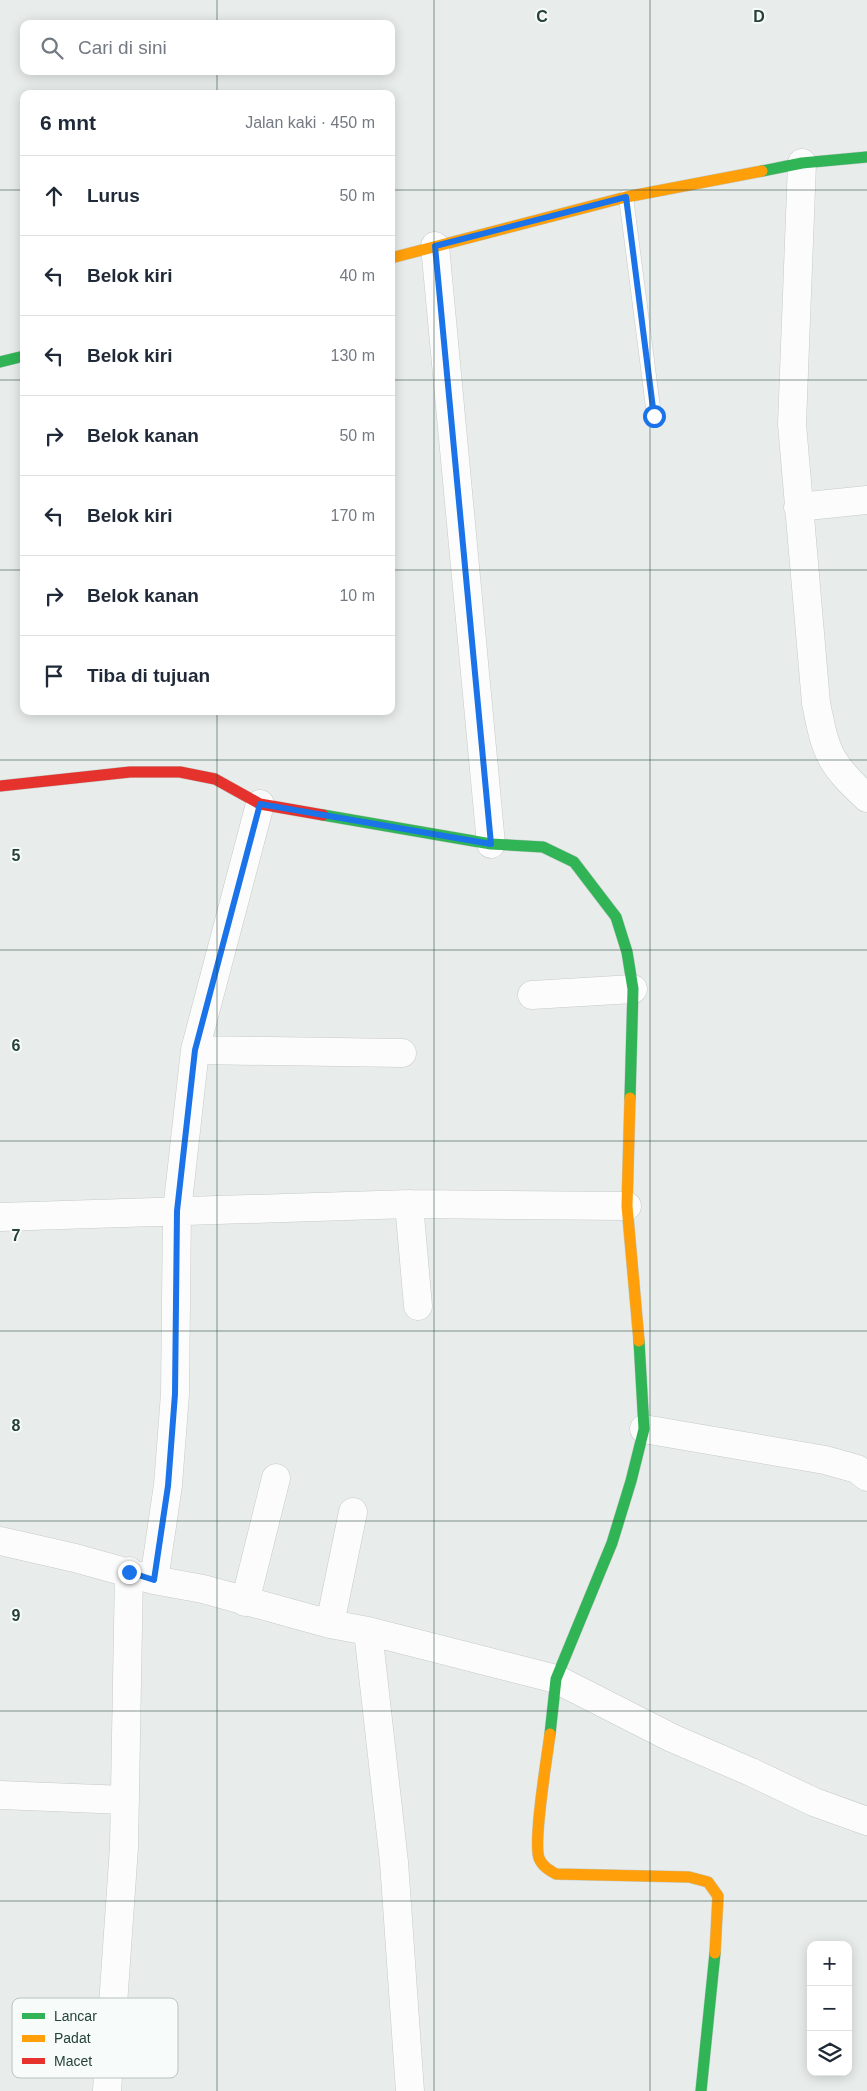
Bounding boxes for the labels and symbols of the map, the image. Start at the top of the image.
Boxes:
text: C [536,8,548,25]
text: D [753,8,765,25]
route start [643,405,666,428]
text: 5 [12,847,21,864]
text: 6 [12,1037,21,1054]
text: 7 [12,1227,21,1244]
text: 8 [12,1417,21,1434]
route end [118,1561,141,1584]
text: 9 [12,1607,21,1624]
legend [12,1998,178,2078]
text: Lancar [54,2008,97,2024]
text: Padat [54,2030,91,2046]
text: Macet [54,2053,92,2069]

